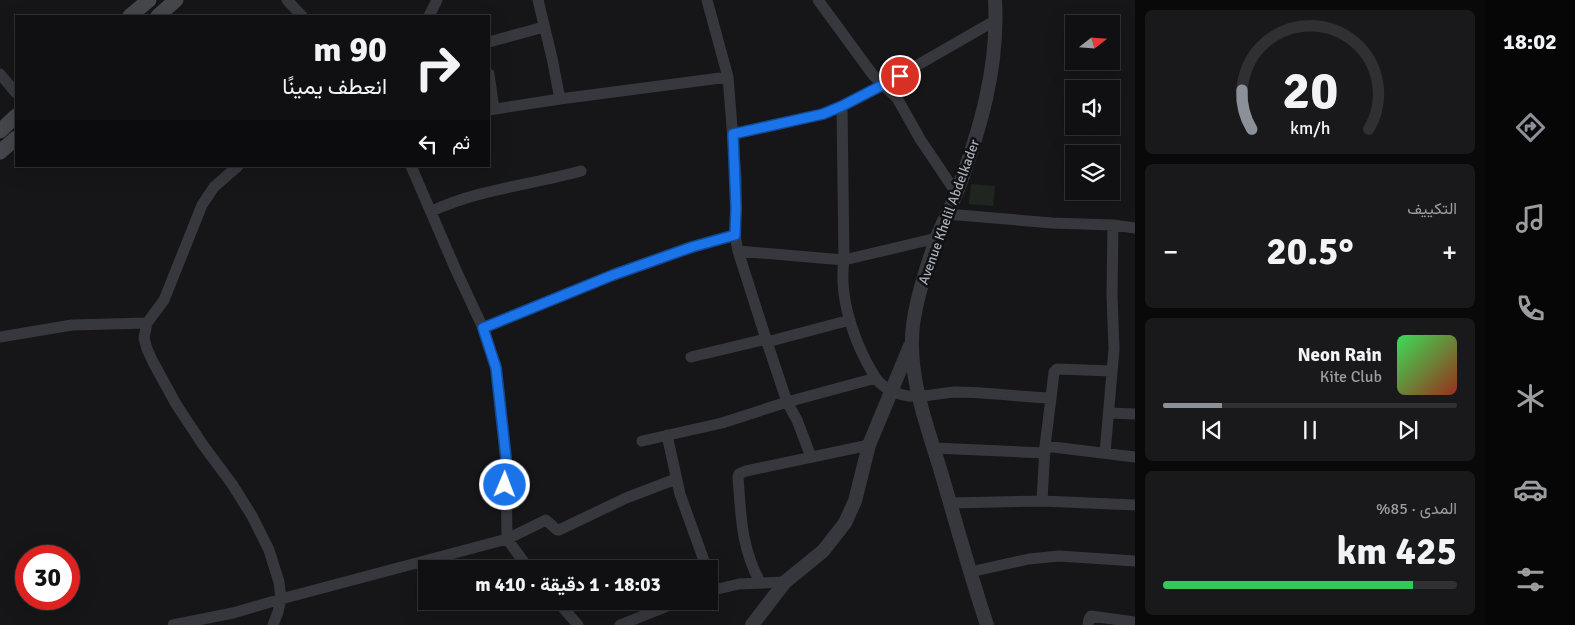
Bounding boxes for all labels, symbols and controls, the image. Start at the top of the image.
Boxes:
north arrow [1065,15,1120,70]
map controls [1065,15,1120,200]
text: 90 m [313,28,387,71]
text: 18:02 [1503,28,1557,55]
icon: right [405,35,470,100]
pin [879,55,921,97]
text: 20 [1282,59,1338,123]
icon: arrive [886,62,914,90]
text: انعطف يمينًا [282,73,387,100]
button: sound [1065,80,1120,135]
icon: directions [1513,110,1548,145]
text: km/h [1290,117,1330,139]
icon: left [414,130,442,158]
text: ثم [452,131,470,155]
street label: Avenue Khelil Abdelkader [915,136,983,287]
button: layers [1065,145,1120,200]
text: التكييف [1407,199,1457,219]
icon: music [1513,201,1548,236]
text: 20.5° [1266,228,1354,275]
text: − [1163,235,1178,269]
text: + [1442,235,1457,269]
icon: phone [1513,291,1548,326]
text: Neon Rain [1297,343,1382,367]
text: Kite Club [1320,367,1382,387]
icon: climate [1513,381,1548,416]
icon: previous [1198,416,1226,444]
icon: pause [1296,416,1324,444]
icon: next [1394,416,1422,444]
position arrow [478,458,530,510]
icon: car [1513,472,1548,507]
text: المدى · 85% [1376,499,1457,519]
text: 425 km [1336,528,1457,575]
speed limit sign: 30 [15,545,80,610]
icon: filters [1513,562,1548,597]
text: 18:03 · 1 دقيقة · 410 m [475,573,661,597]

